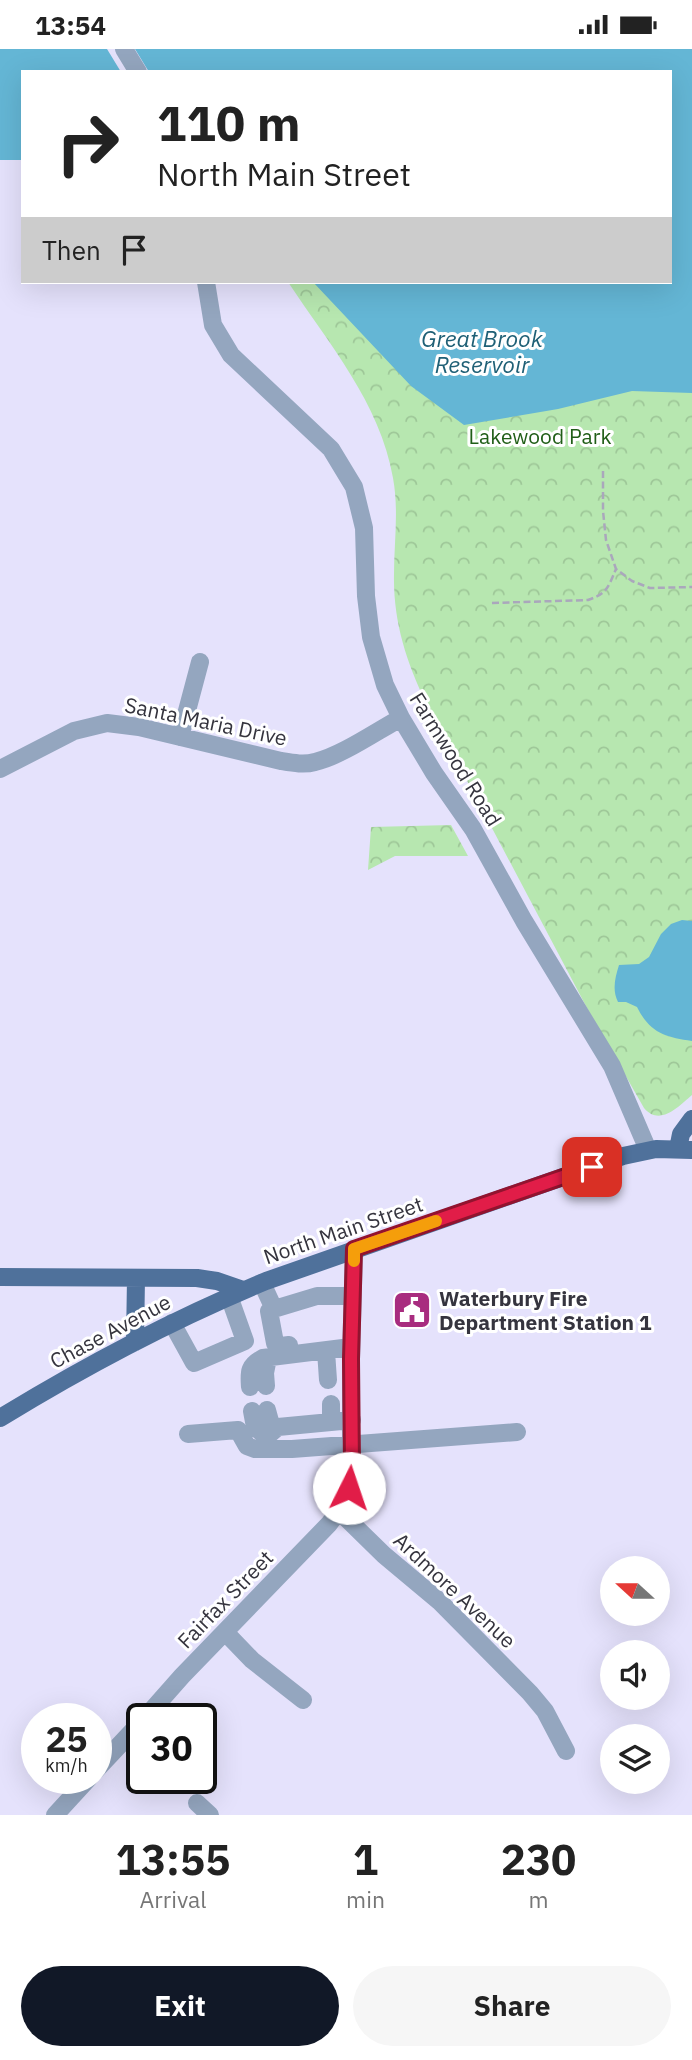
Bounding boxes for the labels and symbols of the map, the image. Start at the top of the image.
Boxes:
water label: Great Brook Reservoir [421,323,544,379]
park label: Lakewood Park [468,422,612,450]
street label: Farmwood Road [404,687,508,831]
street label: Santa Maria Drive [122,690,290,752]
pin [562,1137,622,1197]
street label: North Main Street [260,1190,426,1270]
place label: Waterbury Fire Department Station 1 [439,1284,652,1336]
street label: Chase Avenue [45,1287,175,1375]
public building icon: Waterbury Fire Department Station 1 [391,1289,433,1331]
position arrow [312,1451,386,1525]
street label: Ardmore Avenue [388,1526,522,1654]
street label: Fairfax Street [171,1544,279,1654]
north arrow [600,1556,670,1626]
speed limit sign: 30 [126,1703,217,1794]

